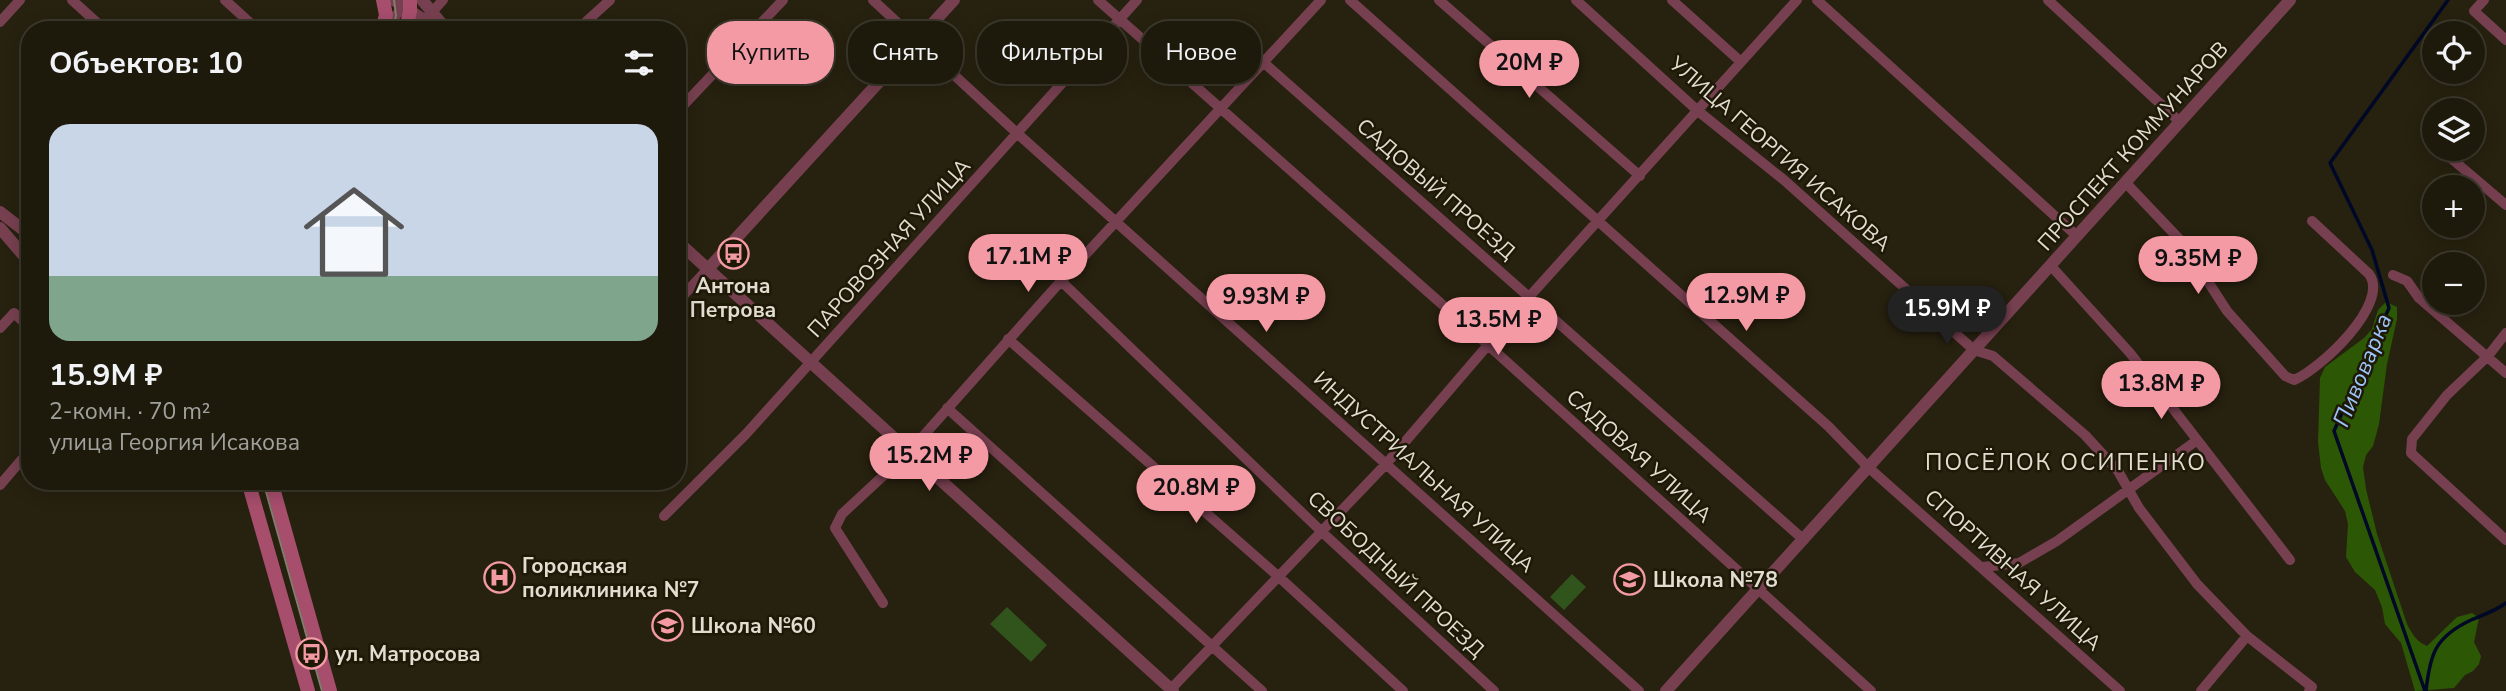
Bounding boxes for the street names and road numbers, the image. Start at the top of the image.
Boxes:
street label: ПРОСПЕКТ КОММУНАРОВ [2031,35,2235,257]
street label: УЛИЦА ГЕОРГИЯ ИСАКОВА [1663,49,1897,258]
street label: САДОВЫЙ ПРОЕЗД [1351,112,1521,266]
street label: ПАРОВОЗНАЯ УЛИЦА [801,153,977,343]
street label: ИНДУСТРИАЛЬНАЯ УЛИЦА [1308,365,1540,579]
street label: САДОВАЯ УЛИЦА [1560,383,1718,529]
street label: СПОРТИВНАЯ УЛИЦА [1919,483,2107,657]
street label: СВОБОДНЫЙ ПРОЕЗД [1302,485,1490,663]

